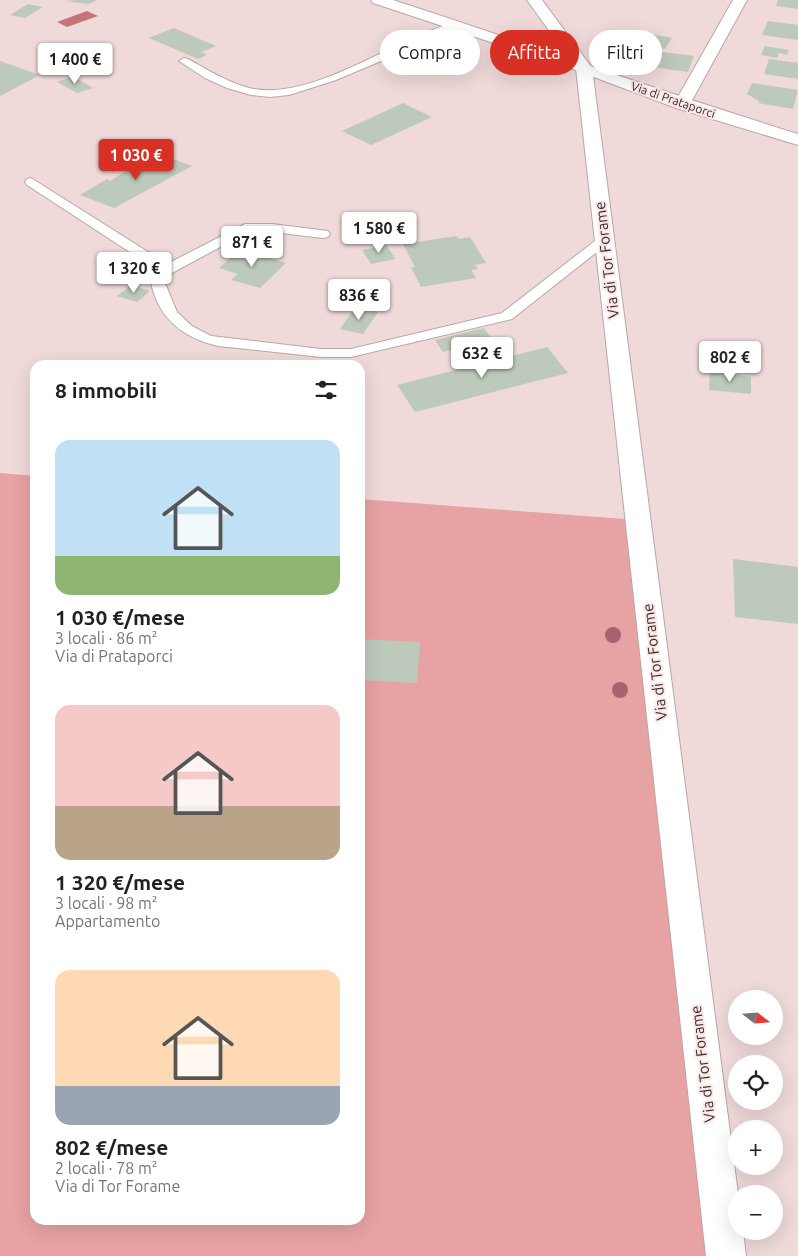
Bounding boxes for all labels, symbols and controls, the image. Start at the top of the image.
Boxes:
chip: Compra [380,30,480,75]
chip: Affitta [490,30,579,75]
chip: Filtri [589,30,662,75]
pin: 1 400 € [29,42,121,85]
text: 1 400 € [49,50,101,68]
street label: Via di Prataporci [629,79,717,120]
pin: 1 030 € [90,138,182,181]
text: 1 030 € [110,146,162,164]
street label: Via di Tor Forame [591,201,622,319]
pin: 1 580 € [333,212,425,254]
text: 1 580 € [353,219,405,237]
pin: 871 € [217,226,287,268]
text: 871 € [232,233,272,251]
pin: 1 320 € [88,252,180,294]
text: 1 320 € [108,259,160,277]
pin: 836 € [324,278,394,321]
text: 836 € [339,286,379,304]
pin: 632 € [447,336,517,379]
pin: 802 € [695,340,765,383]
text: 632 € [462,344,502,362]
text: 802 € [710,348,750,366]
icon: filters [312,376,340,404]
text: 8 immobili [55,378,157,402]
icon: home [153,473,243,563]
street label: Via di Tor Forame [639,603,670,721]
text: 1 030 €/mese [55,605,185,629]
text: 3 locali · 86 m² [55,629,157,647]
text: Via di Prataporci [55,647,173,665]
icon: home [153,738,243,828]
text: 1 320 €/mese [55,870,185,894]
text: 3 locali · 98 m² [55,894,157,912]
text: Appartamento [55,912,160,930]
north arrow [728,990,782,1045]
map controls [728,990,783,1240]
icon: home [153,1003,243,1093]
street label: Via di Tor Forame [687,1005,718,1123]
button: locate [728,1055,783,1110]
button: + [728,1120,783,1175]
text: 802 €/mese [55,1135,168,1159]
text: 2 locali · 78 m² [55,1159,157,1177]
text: Via di Tor Forame [55,1177,180,1195]
button: − [728,1185,783,1240]

